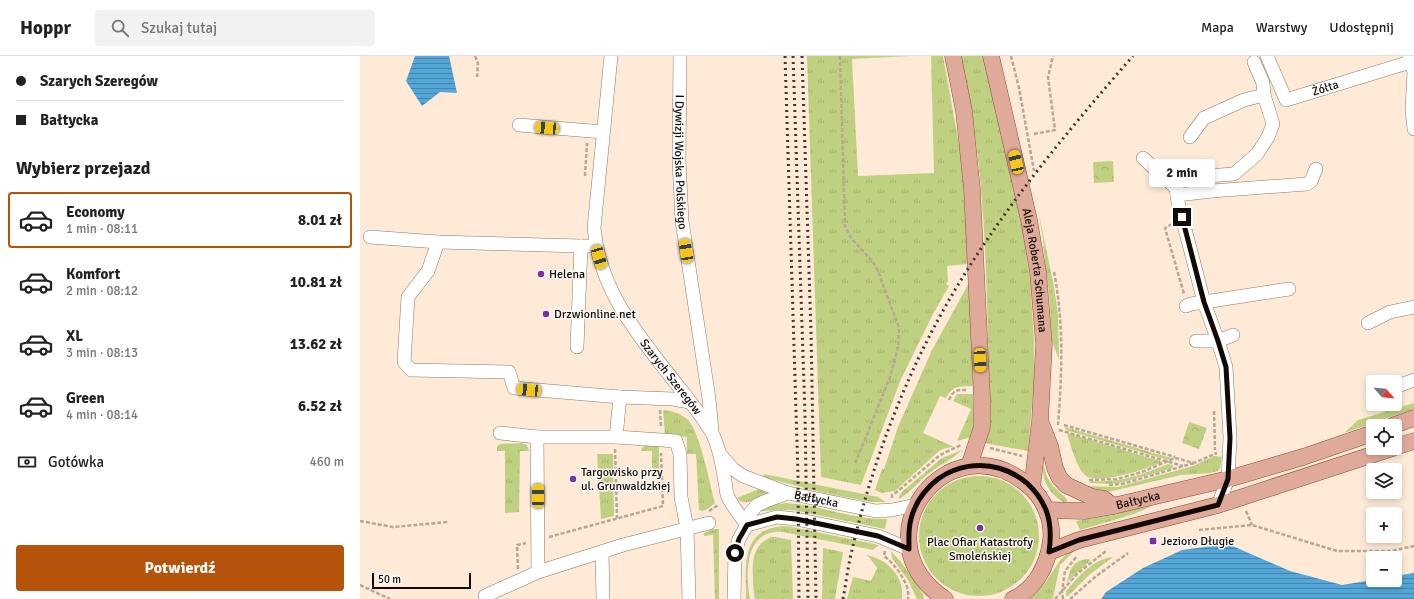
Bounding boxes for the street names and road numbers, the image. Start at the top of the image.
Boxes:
street label: Żółta [1310,77,1341,100]
street label: I Dywizji Wojska Polskiego [671,94,690,231]
street label: Aleja Roberta Schumana [1018,207,1050,333]
street label: Szarych Szeregów [636,336,705,418]
street label: Bałtycka [793,487,840,511]
street label: Bałtycka [1114,488,1162,513]

